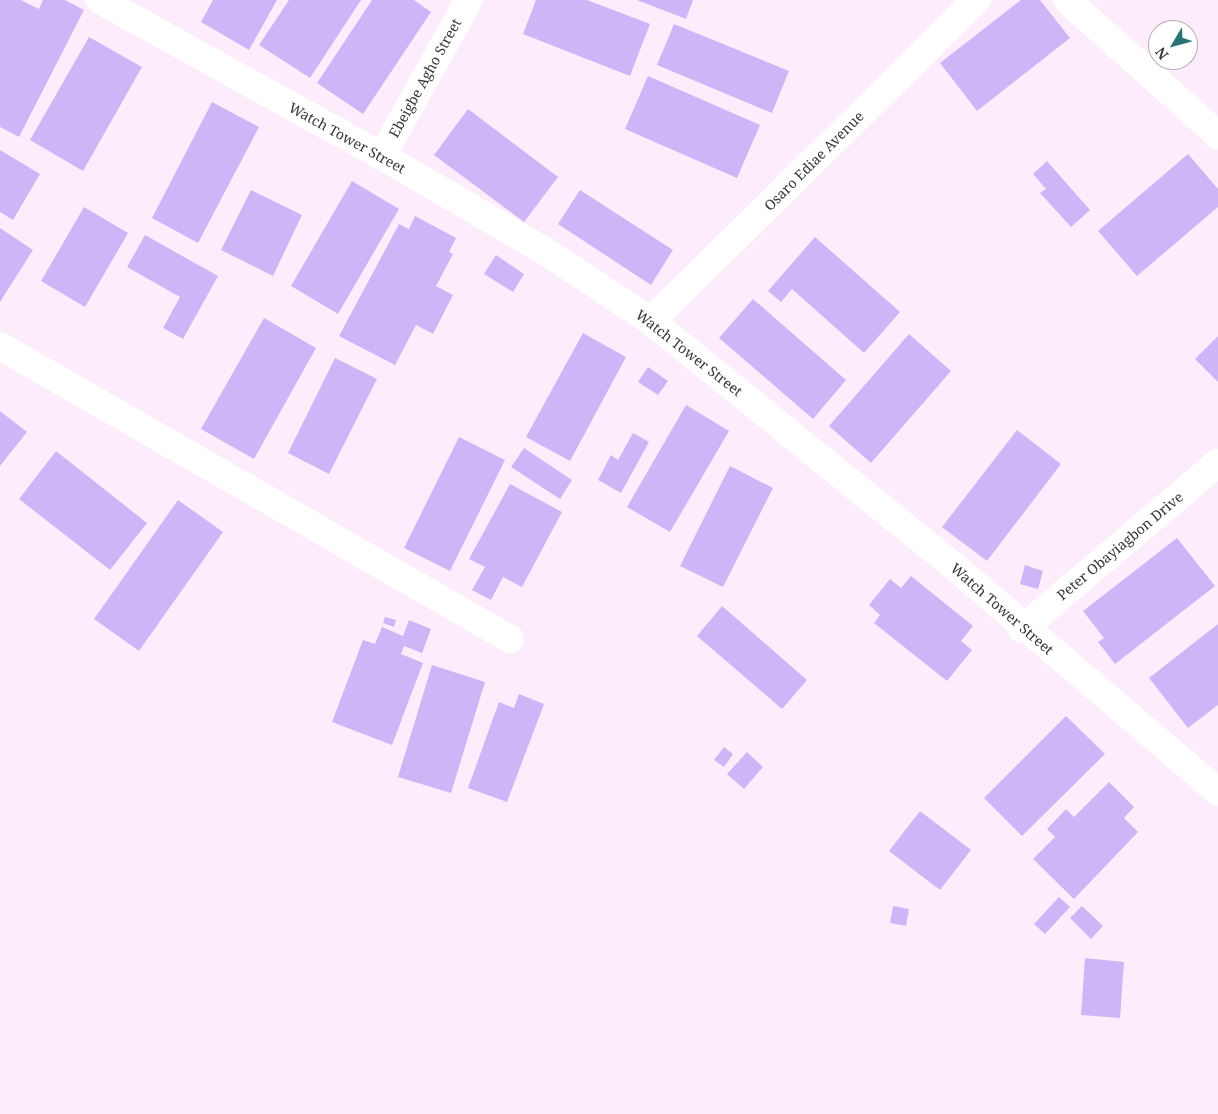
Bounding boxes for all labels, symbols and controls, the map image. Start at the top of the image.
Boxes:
street label: Ebeigbe Agho Street [385,16,465,140]
north arrow [1148,20,1198,70]
text: N [1151,44,1172,64]
street label: Watch Tower Street [286,99,408,177]
street label: Osaro Ediae Avenue [761,108,867,214]
street label: Watch Tower Street [632,306,746,400]
street label: Peter Obayiagbon Drive [1054,488,1186,604]
street label: Watch Tower Street [947,560,1057,658]

